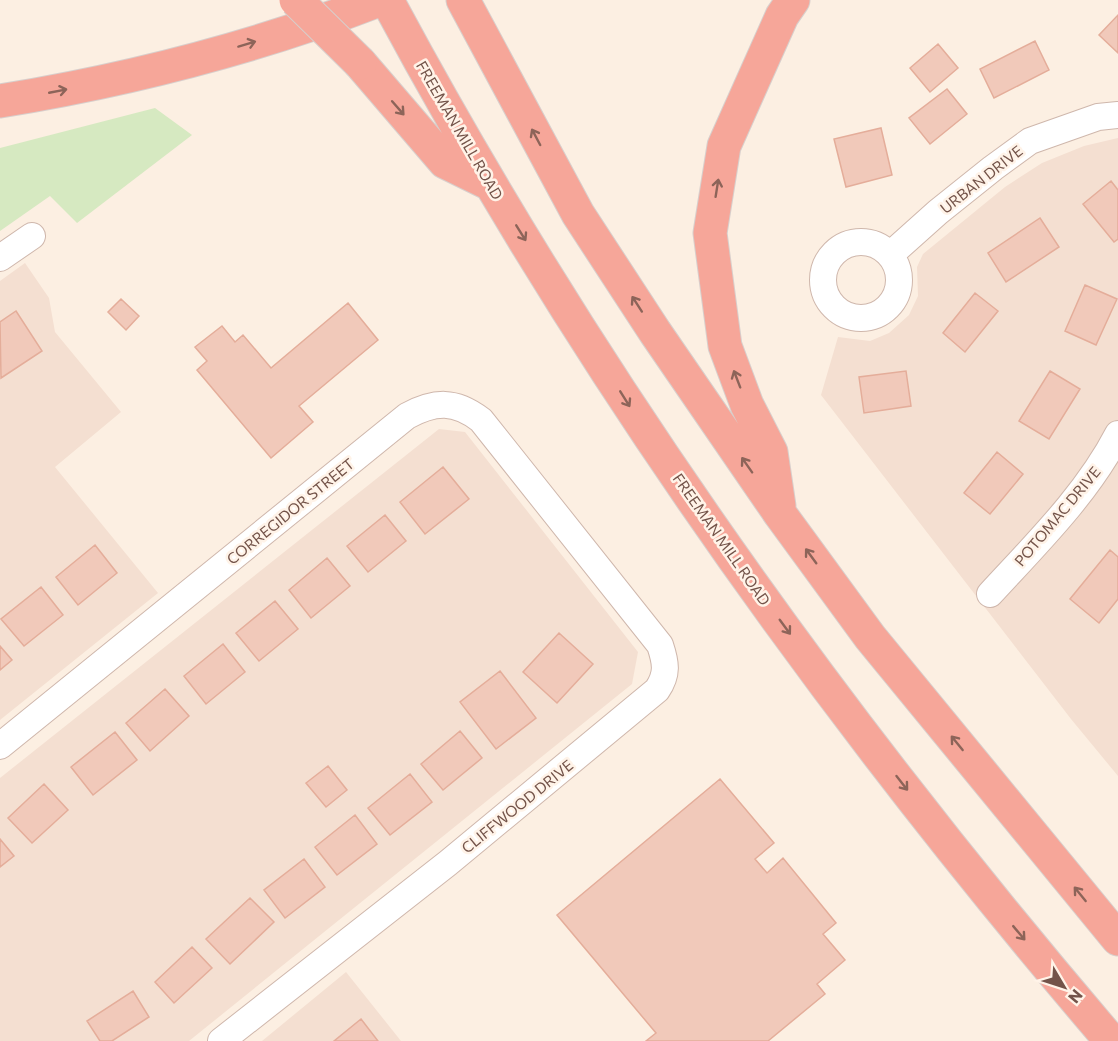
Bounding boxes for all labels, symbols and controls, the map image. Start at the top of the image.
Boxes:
one-way arrow [237,37,256,48]
street label: FREEMAN MILL ROAD [413,58,507,202]
one-way arrow [47,85,67,96]
one-way arrow [391,100,405,115]
one-way arrow [530,129,541,147]
street label: URBAN DRIVE [936,141,1026,217]
one-way arrow [712,179,723,198]
one-way arrow [515,224,527,241]
one-way arrow [630,296,643,313]
one-way arrow [731,370,742,389]
one-way arrow [618,390,631,407]
street label: CORREGIDOR STREET [223,454,358,568]
one-way arrow [741,458,753,474]
street label: POTOMAC DRIVE [1010,463,1104,569]
street label: FREEMAN MILL ROAD [670,470,774,608]
one-way arrow [805,549,817,565]
one-way arrow [779,618,791,634]
one-way arrow [950,735,963,751]
street label: CLIFFWOOD DRIVE [458,755,576,856]
one-way arrow [895,775,908,791]
one-way arrow [1073,887,1087,902]
one-way arrow [1012,925,1025,941]
north arrow [1034,957,1094,1017]
text: N [1065,986,1087,1007]

